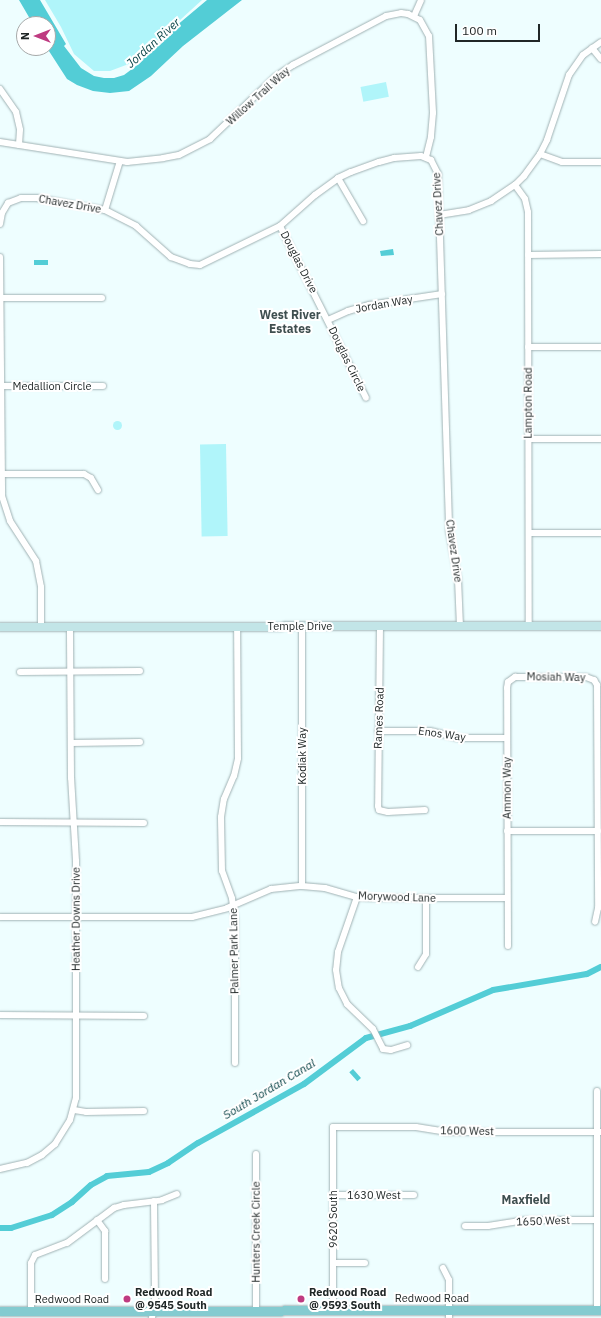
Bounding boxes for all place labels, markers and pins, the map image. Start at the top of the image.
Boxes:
place label: Redwood Road @ 9545 South [135,1286,212,1312]
place label: Redwood Road @ 9593 South [309,1286,386,1312]
marker: Redwood Road @ 9545 South [122,1294,132,1304]
marker: Redwood Road @ 9593 South [296,1294,306,1304]

